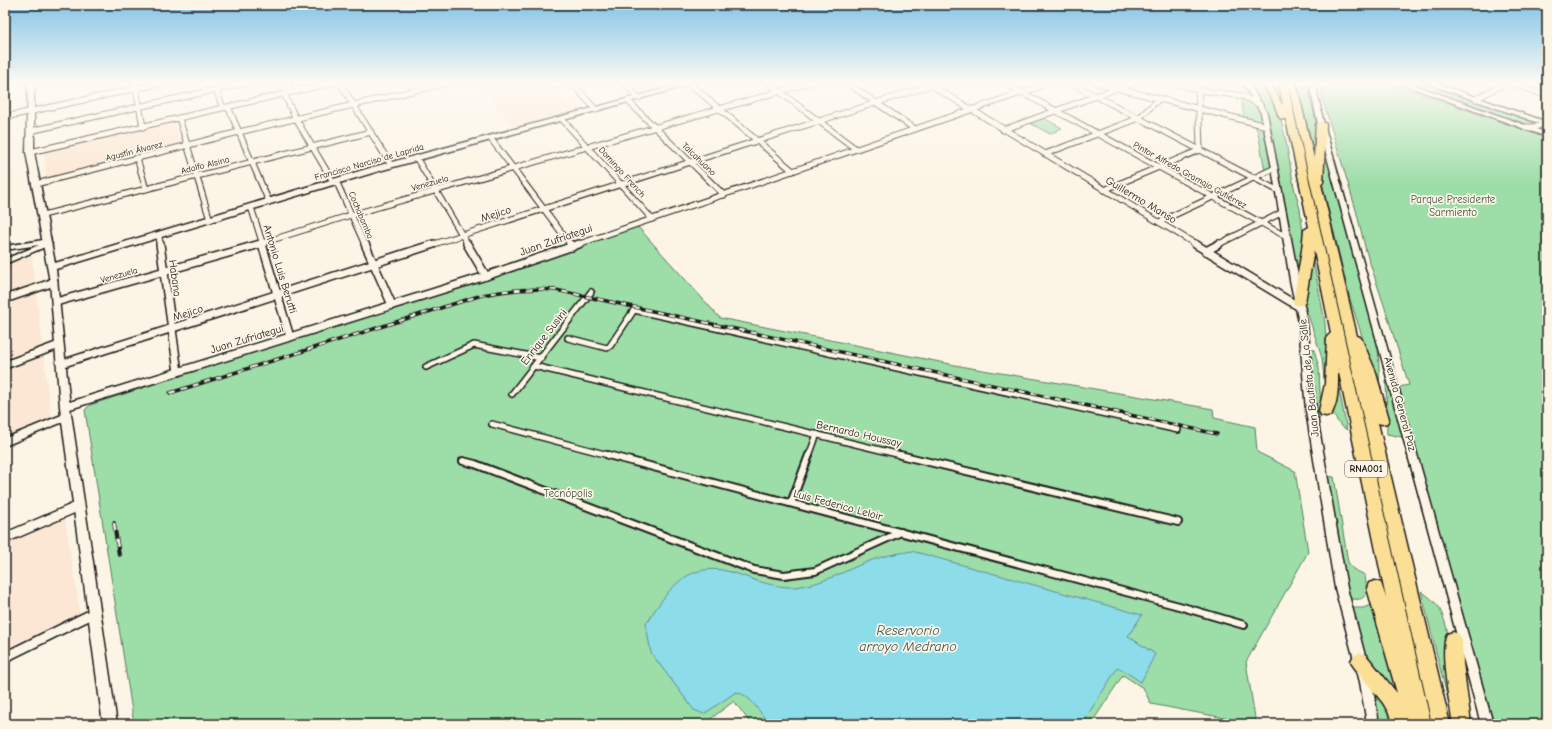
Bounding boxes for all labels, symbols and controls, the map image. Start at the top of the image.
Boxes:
street label: Agustín Álvarez [104,138,164,163]
street label: Talcahuano [680,140,718,178]
street label: Pintor Alfredo Gramajo Gutiérrez [1132,140,1248,210]
street label: Francisco Narciso de Laprida [313,142,425,182]
street label: Domingo French [597,145,647,200]
street label: Adolfo Alsina [180,154,230,176]
street label: Venezuela [410,173,450,193]
street label: Guillermo Manso [1103,174,1179,226]
street label: Cochabamba [347,190,375,240]
park label: Parque Presidente Sarmiento [1411,193,1496,219]
street label: Mejico [479,203,513,225]
street label: Juan Zufriategui [518,221,594,259]
street label: Antonio Luis Berutti [260,223,300,315]
street label: Habana [166,259,184,297]
street label: Venezuela [99,265,139,285]
street label: Mejico [171,302,205,324]
street label: Enrique Susini [518,306,570,368]
street label: Juan Bautista de La Salle [1296,318,1322,438]
street label: Juan Zufriategui [209,322,285,356]
street label: Avenida General Paz [1381,355,1419,453]
street label: Bernardo Houssay [815,418,903,450]
road number: RNA001 [1345,461,1387,477]
park label: Tecnópolis [544,487,593,500]
street label: Luis Federico Leloir [792,487,885,523]
water label: Reservorio arroyo Medrano [859,622,957,655]

